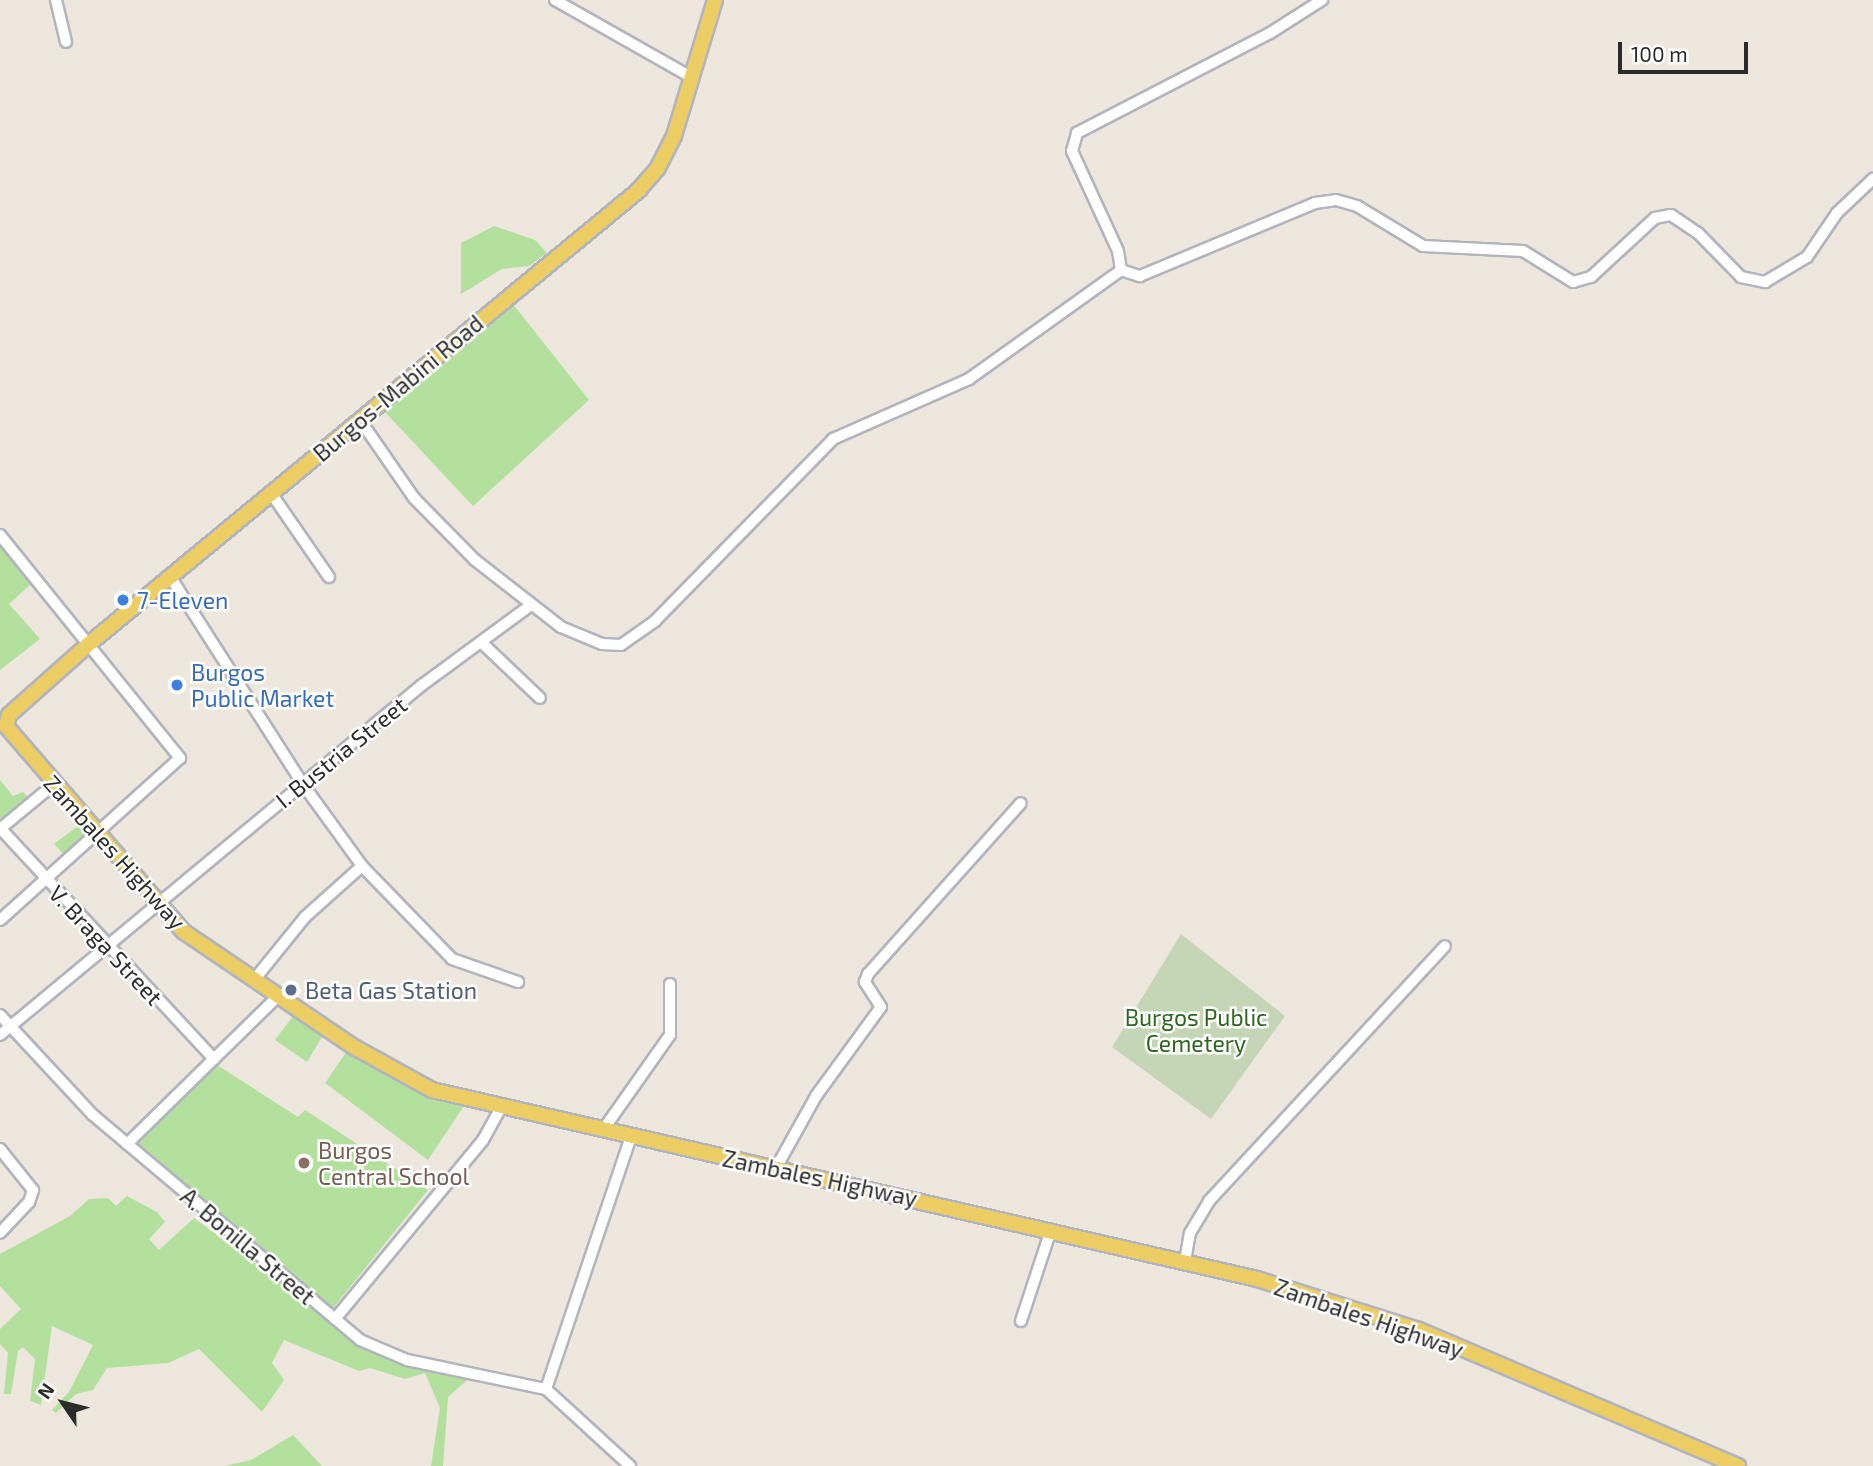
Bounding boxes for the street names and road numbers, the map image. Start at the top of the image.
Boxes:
street label: Burgos-Mabini Road [308,309,488,467]
street label: I. Bustria Street [270,691,412,813]
street label: Zambales Highway [38,769,192,935]
street label: V. Braga Street [43,879,169,1011]
street label: Zambales Highway [720,1144,920,1212]
street label: A. Bonilla Street [175,1182,321,1310]
street label: Zambales Highway [1271,1273,1467,1363]

